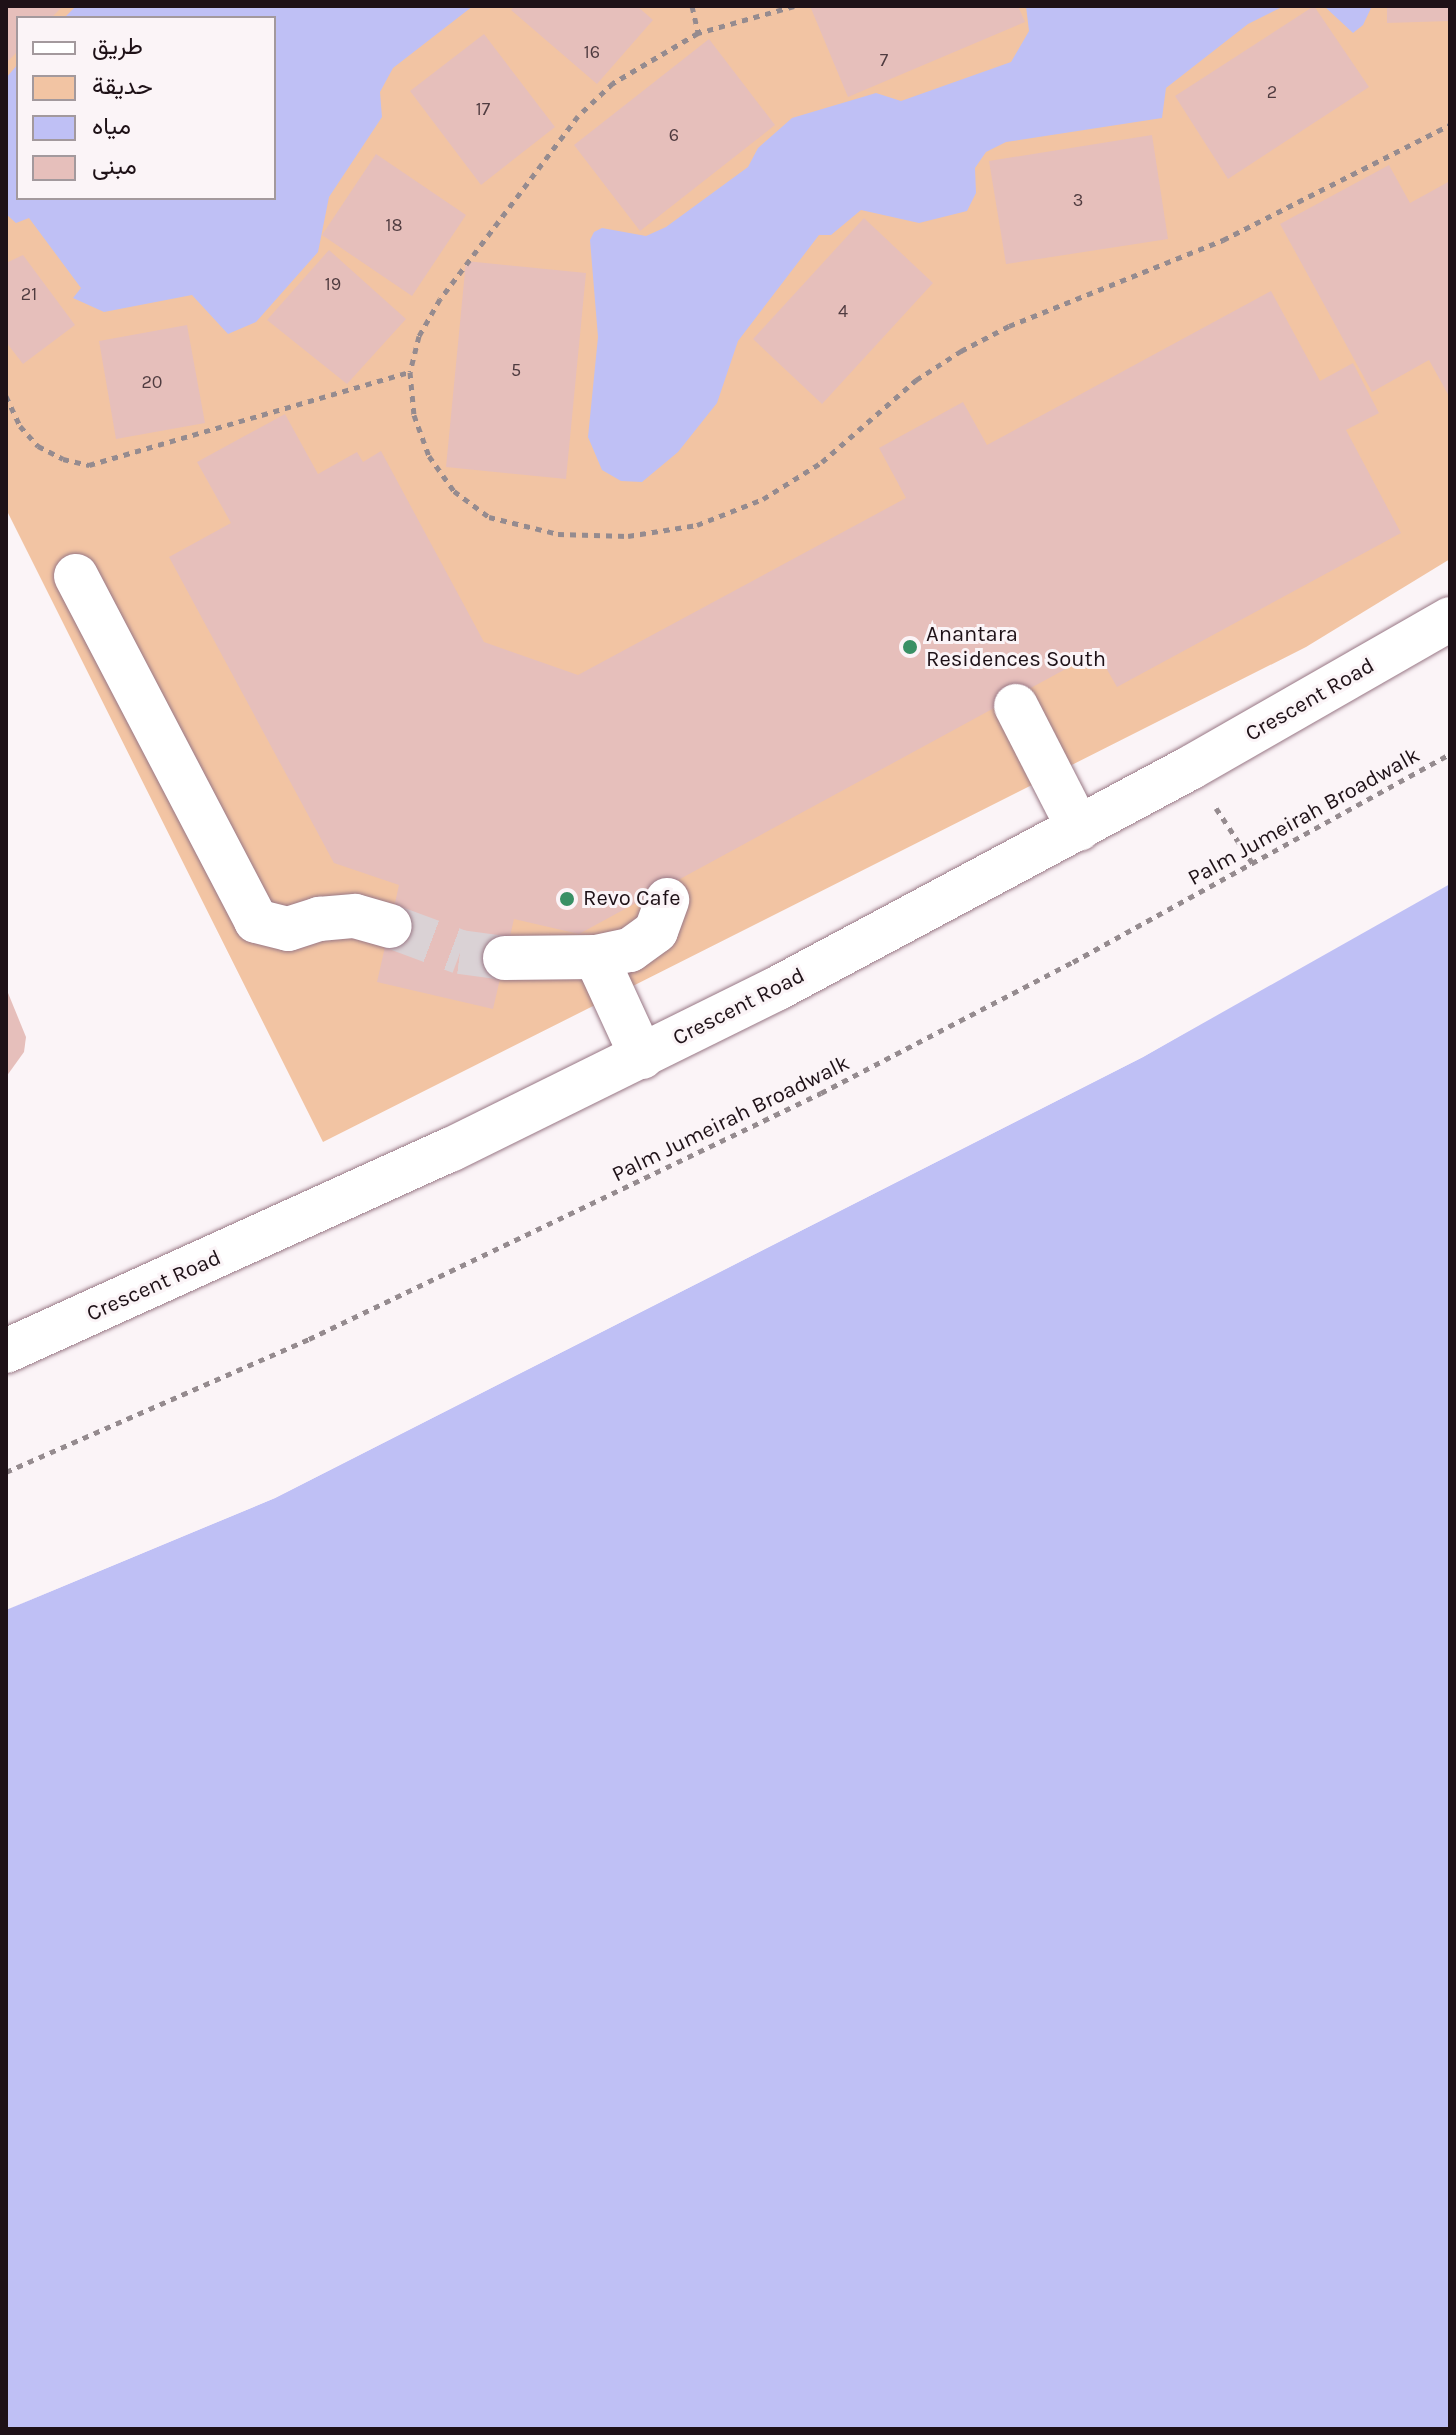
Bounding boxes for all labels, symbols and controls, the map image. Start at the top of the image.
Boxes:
legend [16,16,276,200]
text: طريق [92,32,143,60]
house number: 16 [584,41,600,63]
house number: 7 [880,49,888,71]
text: حديقة [92,72,153,100]
house number: 2 [1267,81,1277,103]
house number: 17 [476,98,490,120]
text: مياه [92,112,131,140]
house number: 6 [669,124,679,146]
text: مبنى [92,152,137,180]
house number: 3 [1073,189,1083,211]
house number: 18 [385,214,403,236]
house number: 19 [325,273,341,295]
house number: 21 [21,283,37,305]
house number: 4 [838,300,848,322]
house number: 5 [511,359,521,381]
house number: 20 [141,371,163,393]
place label: Anantara Residences South [926,621,1106,672]
marker: Anantara Residences South [901,638,919,656]
street label: Crescent Road [1241,652,1379,748]
street label: Palm Jumeirah Broadwalk [1184,742,1424,892]
place label: Revo Cafe [583,886,681,912]
marker: Revo Cafe [558,890,576,908]
street label: Crescent Road [669,962,809,1052]
street label: Palm Jumeirah Broadwalk [608,1050,854,1188]
street label: Crescent Road [83,1245,225,1327]

